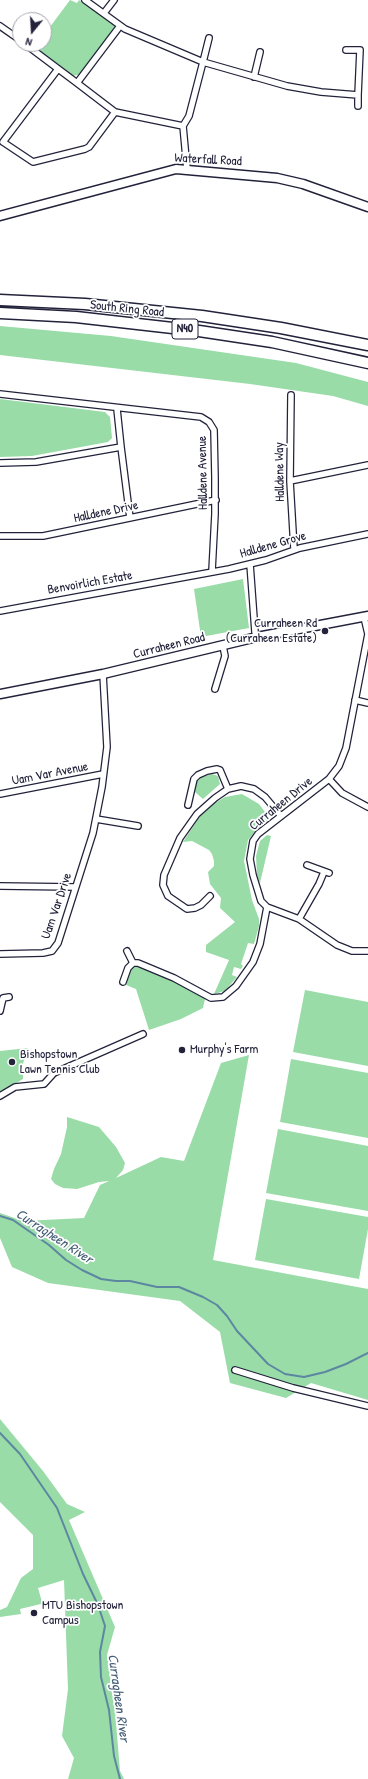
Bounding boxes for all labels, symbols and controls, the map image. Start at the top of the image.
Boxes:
north arrow [12,12,52,52]
text: N [24,35,34,50]
street label: Waterfall Road [174,150,242,170]
street label: South Ring Road [89,297,165,321]
road number: N40 [172,319,198,339]
street label: Halldene Avenue [195,436,211,510]
street label: Halldene Way [272,442,288,502]
street label: Halldene Drive [72,498,140,526]
street label: Halldene Grove [238,528,308,562]
street label: Benvoirlich Estate [46,568,134,598]
place label: Curraheen Rd (Curraheen Estate) [226,616,317,647]
marker: Curraheen Rd (Curraheen Estate) [320,626,330,636]
street label: Curraheen Road [131,630,207,662]
street label: Uam Var Avenue [11,759,89,789]
street label: Curraheen Drive [246,774,316,834]
street label: Uam Var Drive [38,871,76,941]
place label: Murphy's Farm [190,1042,258,1058]
marker: Murphy's Farm [177,1045,187,1055]
place label: Bishopstown Lawn Tennis Club [20,1047,100,1078]
marker: Bishopstown Lawn Tennis Club [7,1057,17,1067]
water label: Curragheen River [12,1206,96,1268]
place label: MTU Bishopstown Campus [42,1598,123,1629]
marker: MTU Bishopstown Campus [29,1608,39,1618]
water label: Curragheen River [104,1653,132,1743]

